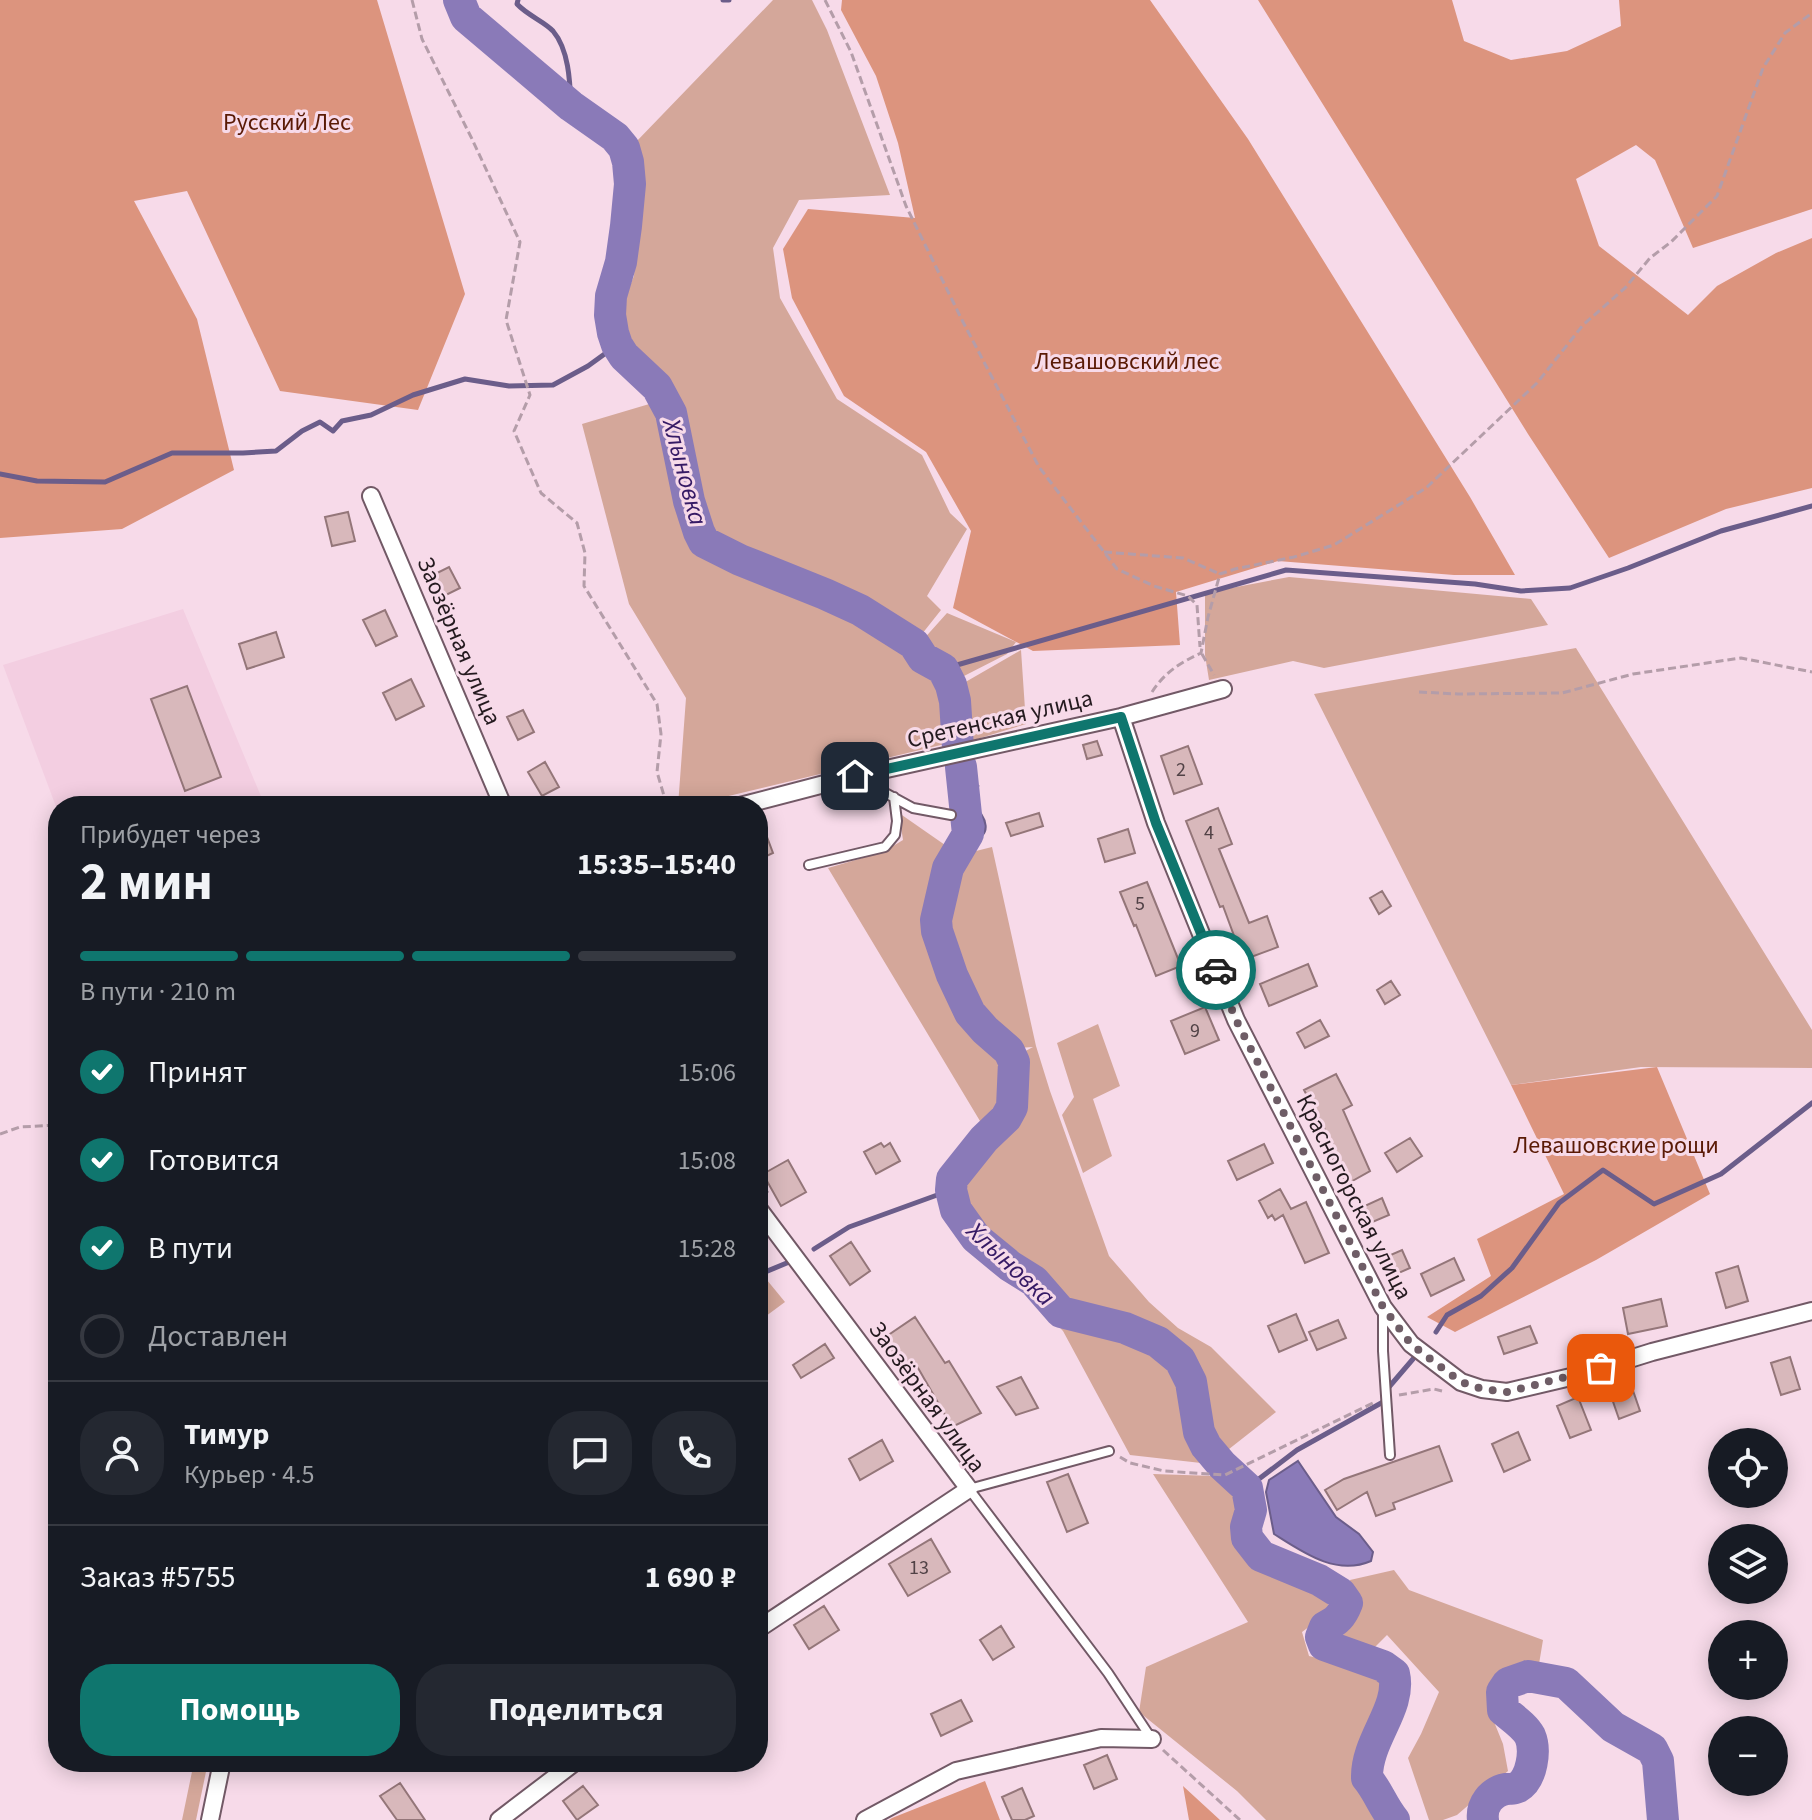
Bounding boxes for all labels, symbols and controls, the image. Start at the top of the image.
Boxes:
park label: Русский Лес [223,105,351,140]
park label: Левашовский лес [1035,344,1219,379]
water label: Хлыновка [653,414,717,529]
street label: Заозёрная улица [408,551,510,731]
street label: Сретенская улица [904,681,1096,757]
pin [821,742,889,810]
icon: home [833,754,877,798]
house number: 2 [1176,756,1186,784]
text: Прибудет через [80,816,261,853]
house number: 4 [1204,819,1214,847]
text: 15:35–15:40 [577,843,736,886]
text: 2 мин [80,846,213,920]
house number: 5 [1135,890,1145,918]
courier [1176,930,1256,1010]
icon: car [1194,948,1238,992]
text: В пути · 210 m [80,973,236,1010]
house number: 9 [1190,1017,1200,1045]
icon: check [80,1050,124,1094]
text: Принят [148,1051,247,1094]
text: 15:06 [678,1054,736,1091]
street label: Красногорская улица [1287,1088,1421,1306]
park label: Левашовские рощи [1513,1128,1719,1163]
icon: check [80,1138,124,1182]
text: Готовится [148,1139,280,1182]
text: 15:08 [678,1142,736,1179]
water label: Хлыновка [958,1213,1063,1315]
icon: check [80,1226,124,1270]
text: В пути [148,1227,233,1270]
text: 15:28 [678,1230,736,1267]
street label: Заозёрная улица [860,1314,994,1480]
text: Доставлен [148,1315,288,1358]
pin [1567,1334,1635,1402]
icon: bag [1579,1346,1623,1390]
button: person [80,1411,164,1495]
button: chat [548,1411,632,1495]
button: phone [652,1411,736,1495]
text: Тимур [184,1413,270,1456]
map controls [1708,1428,1788,1796]
button: locate [1708,1428,1788,1508]
text: Курьер · 4.5 [184,1456,314,1493]
button: layers [1708,1524,1788,1604]
house number: 13 [909,1554,929,1582]
text: Заказ #5755 [80,1556,236,1599]
text: 1 690 ₽ [645,1556,736,1599]
button: + [1708,1620,1788,1700]
button: Помощь [80,1664,400,1756]
button: Поделиться [416,1664,736,1756]
button: − [1708,1716,1788,1796]

